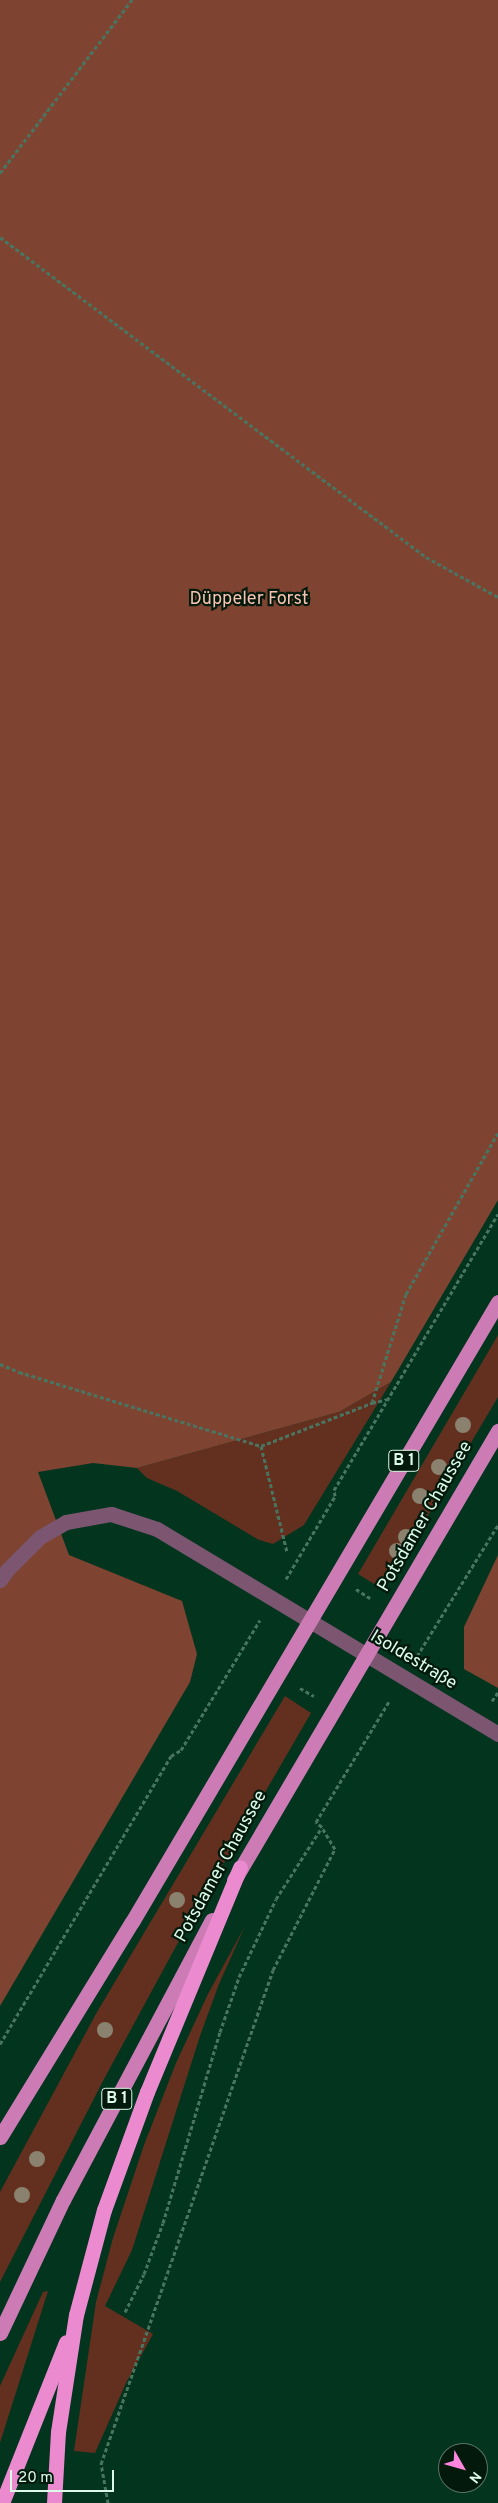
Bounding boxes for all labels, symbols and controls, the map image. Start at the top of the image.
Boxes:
park label: Düppeler Forst [190,589,308,611]
street label: Potsdamer Chaussee [374,1438,478,1596]
road number: B 1 [388,1448,420,1474]
street label: Isoldestraße [366,1627,460,1695]
street label: Potsdamer Chaussee [171,1787,273,1947]
road number: B 1 [101,2086,133,2112]
north arrow [438,2443,488,2493]
scale bar [12,2460,116,2492]
text: N [465,2468,484,2486]
text: 20 m [18,2469,53,2488]

